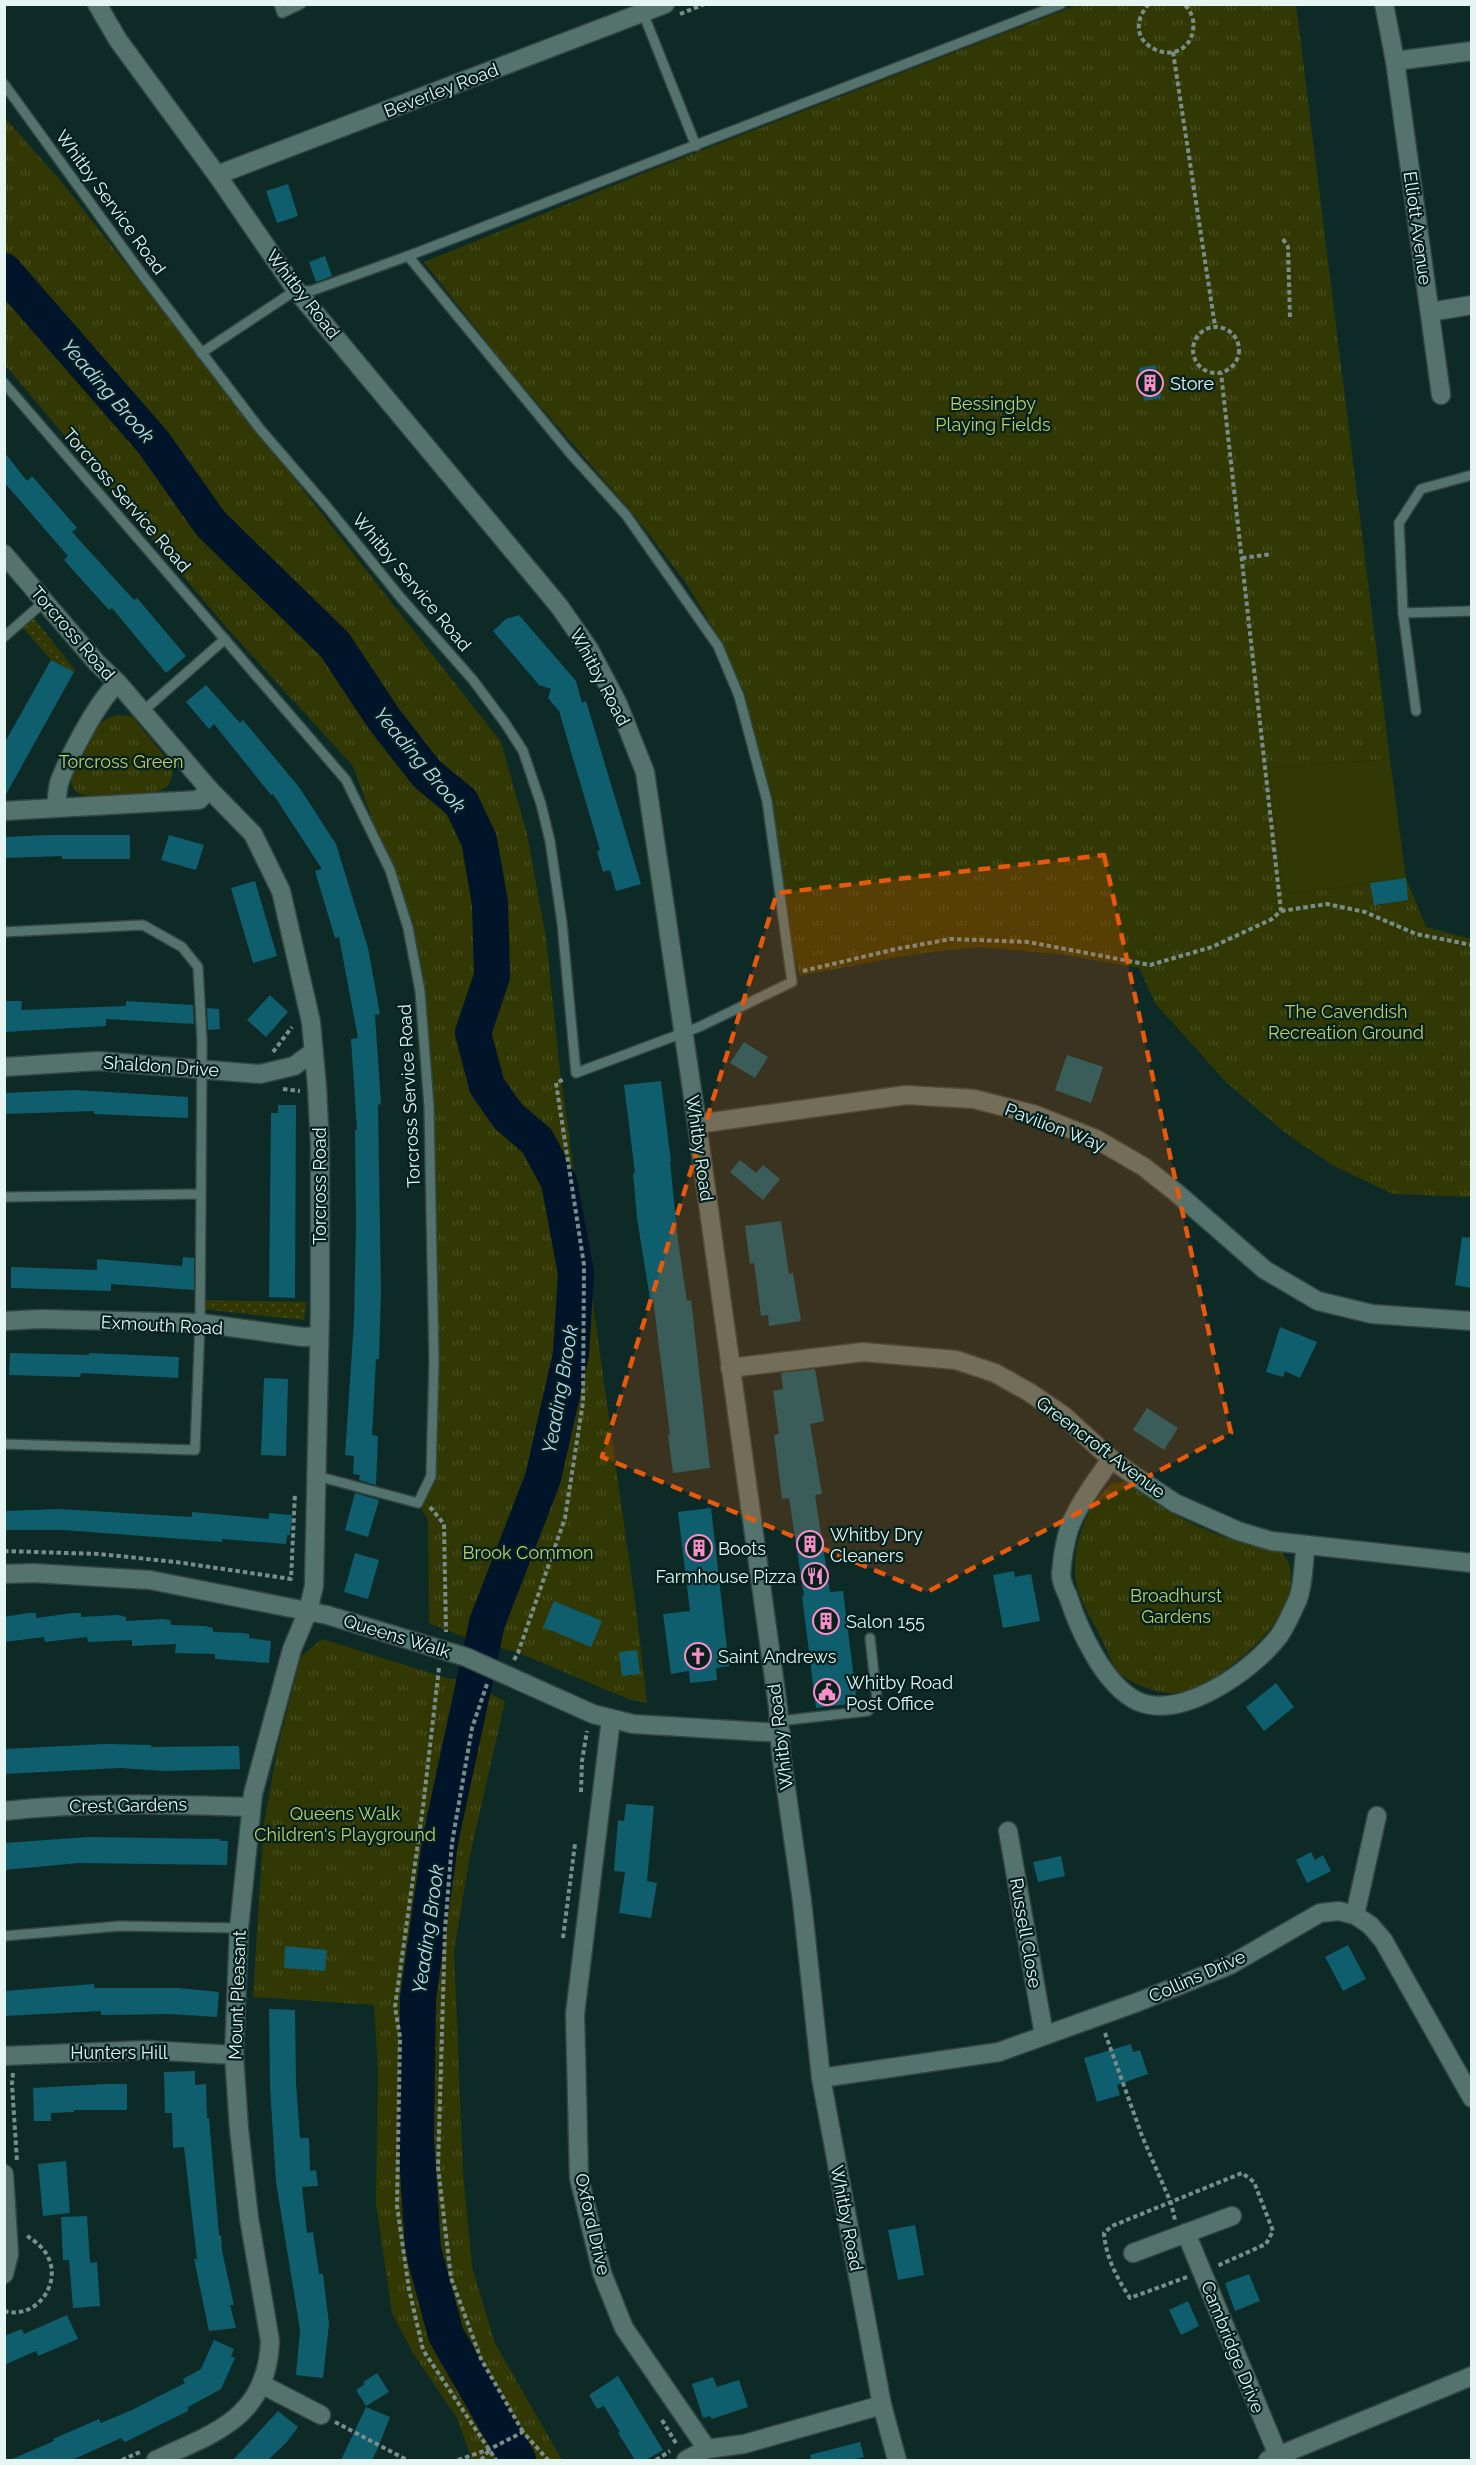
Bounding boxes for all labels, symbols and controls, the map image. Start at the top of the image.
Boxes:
street label: Beverley Road [381,59,501,121]
street label: Whitby Service Road [52,126,170,278]
street label: Elliott Avenue [1400,170,1436,287]
street label: Whitby Road [262,245,344,343]
water label: Yeading Brook [56,334,160,448]
building icon: Store [1135,368,1165,398]
place label: Store [1170,373,1214,394]
park label: Bessingby Playing Fields [935,393,1051,435]
street label: Torcross Service Road [59,424,195,576]
street label: Whitby Service Road [348,509,476,655]
street label: Torcross Road [27,582,119,684]
street label: Whitby Road [566,625,634,729]
water label: Yeading Brook [369,702,471,818]
park label: Torcross Green [59,751,183,772]
park label: The Cavendish Recreation Ground [1268,1001,1424,1043]
street label: Torcross Service Road [394,1004,424,1188]
street label: Shaldon Drive [102,1051,220,1081]
street label: Whitby Road [682,1094,718,1202]
street label: Pavilion Way [1002,1098,1108,1156]
street label: Torcross Road [309,1127,330,1245]
street label: Exmouth Road [100,1311,224,1339]
water label: Yeading Brook [537,1322,583,1455]
street label: Greencroft Avenue [1032,1392,1170,1503]
place label: Whitby Dry Cleaners [830,1524,923,1566]
building icon: Whitby Dry Cleaners [795,1529,825,1559]
building icon: Boots [684,1533,714,1563]
place label: Boots [718,1538,766,1559]
park label: Brook Common [463,1542,593,1563]
restaurant icon: Farmhouse Pizza [800,1561,830,1591]
place label: Farmhouse Pizza [656,1566,796,1587]
park label: Broadhurst Gardens [1130,1585,1222,1627]
building icon: Salon 155 [811,1606,841,1636]
street label: Queens Walk [341,1610,453,1662]
place label: Salon 155 [846,1611,925,1632]
church icon: Saint Andrews [683,1641,713,1671]
place label: Saint Andrews [718,1646,837,1667]
place label: Whitby Road Post Office [846,1672,953,1714]
public building icon: Whitby Road Post Office [812,1677,842,1707]
street label: Whitby Road [763,1683,797,1791]
street label: Crest Gardens [69,1793,187,1817]
park label: Queens Walk Children's Playground [254,1803,436,1845]
water label: Yeading Brook [407,1862,449,1995]
street label: Russell Close [1006,1876,1046,1990]
street label: Mount Pleasant [224,1930,250,2060]
street label: Collins Drive [1145,1945,1249,2007]
street label: Hunters Hill [70,2042,168,2063]
street label: Whitby Road [826,2163,868,2273]
street label: Oxford Drive [571,2171,615,2277]
street label: Cambridge Drive [1197,2278,1269,2416]

